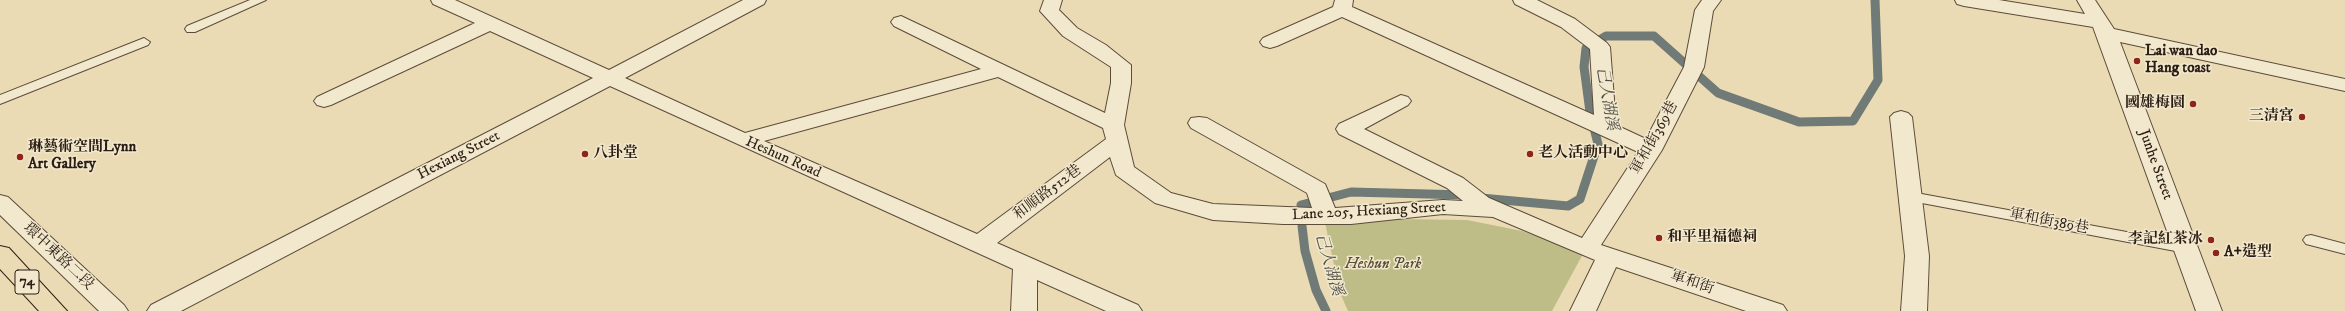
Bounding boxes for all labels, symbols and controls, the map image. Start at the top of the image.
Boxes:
place label: Lai wan dao Hang toast [2145,43,2217,78]
marker: Lai wan dao Hang toast [2132,56,2142,66]
water label: 己人湖溪 [1591,66,1621,132]
place label: 國雄梅園 [2125,95,2185,113]
street label: 軍和街369巷 [1628,98,1682,178]
marker: 國雄梅園 [2188,99,2198,109]
place label: 三清宮 [2249,108,2294,126]
marker: 三清宮 [2297,112,2307,122]
street label: Junhe Street [2134,127,2176,203]
street label: Hexiang Street [415,128,503,184]
street label: Heshun Road [742,133,824,183]
place label: 琳藝術空間Lynn Art Gallery [28,139,136,174]
place label: 八卦堂 [593,145,638,163]
place label: 老人活動中心 [1538,145,1628,163]
marker: 八卦堂 [580,149,590,159]
marker: 老人活動中心 [1525,149,1535,159]
marker: 琳藝術空間Lynn Art Gallery [15,152,25,162]
street label: 和順路512巷 [1011,162,1085,224]
street label: Lane 205, Hexiang Street [1292,199,1446,225]
street label: 軍和街389巷 [2008,205,2090,239]
street label: 環中東路二段 [19,220,97,294]
place label: 和平里福德祠 [1667,229,1757,247]
place label: 李記紅茶冰 [2128,231,2203,249]
water label: 己人湖溪 [1310,232,1346,298]
marker: 和平里福德祠 [1654,233,1664,243]
marker: 李記紅茶冰 [2206,235,2216,245]
place label: A+造型 [2224,244,2272,262]
marker: A+造型 [2211,248,2221,258]
park label: Heshun Park [1345,256,1421,274]
street label: 軍和街 [1668,267,1716,299]
road number: 74 [15,270,39,294]

